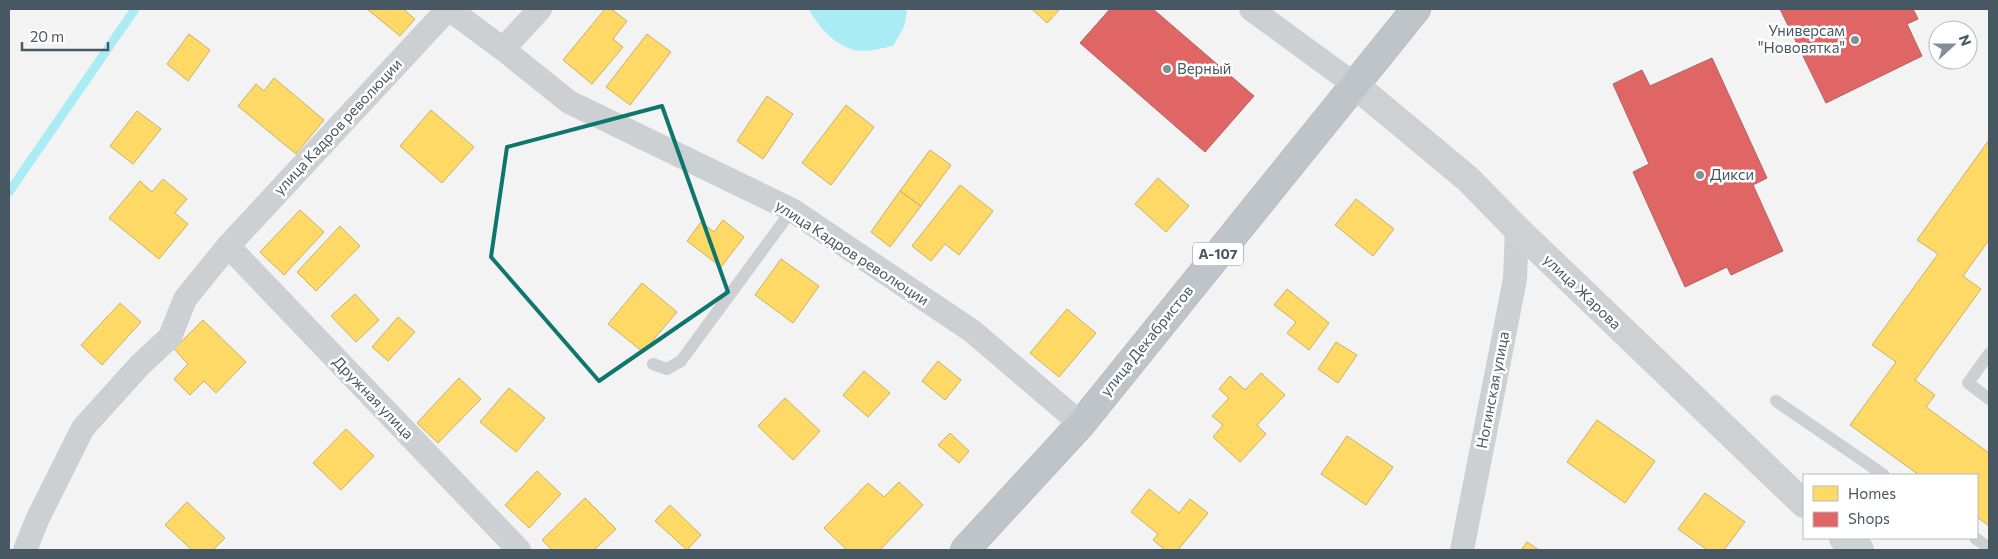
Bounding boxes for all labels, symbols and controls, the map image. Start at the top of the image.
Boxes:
scale bar [22,20,109,52]
north arrow [1928,20,1978,70]
place label: Универсам "Нововятка" [1758,21,1845,56]
text: 20 m [30,27,64,45]
text: N [1956,32,1975,48]
marker: Универсам "Нововятка" [1849,34,1861,46]
street label: улица Кадров революции [269,55,405,198]
place label: Верный [1177,59,1231,77]
marker: Верный [1161,63,1173,75]
place label: Дикси [1710,165,1754,183]
marker: Дикси [1694,169,1706,181]
street label: улица Кадров революции [772,196,933,309]
road number: А-107 [1193,242,1243,266]
street label: улица Жарова [1540,250,1625,333]
street label: улица Декабристов [1096,281,1196,399]
street label: Ногинская улица [1472,330,1512,450]
street label: Дружная улица [330,352,418,442]
legend [1803,474,1978,539]
text: Homes [1848,484,1896,502]
text: Shops [1848,509,1890,527]

